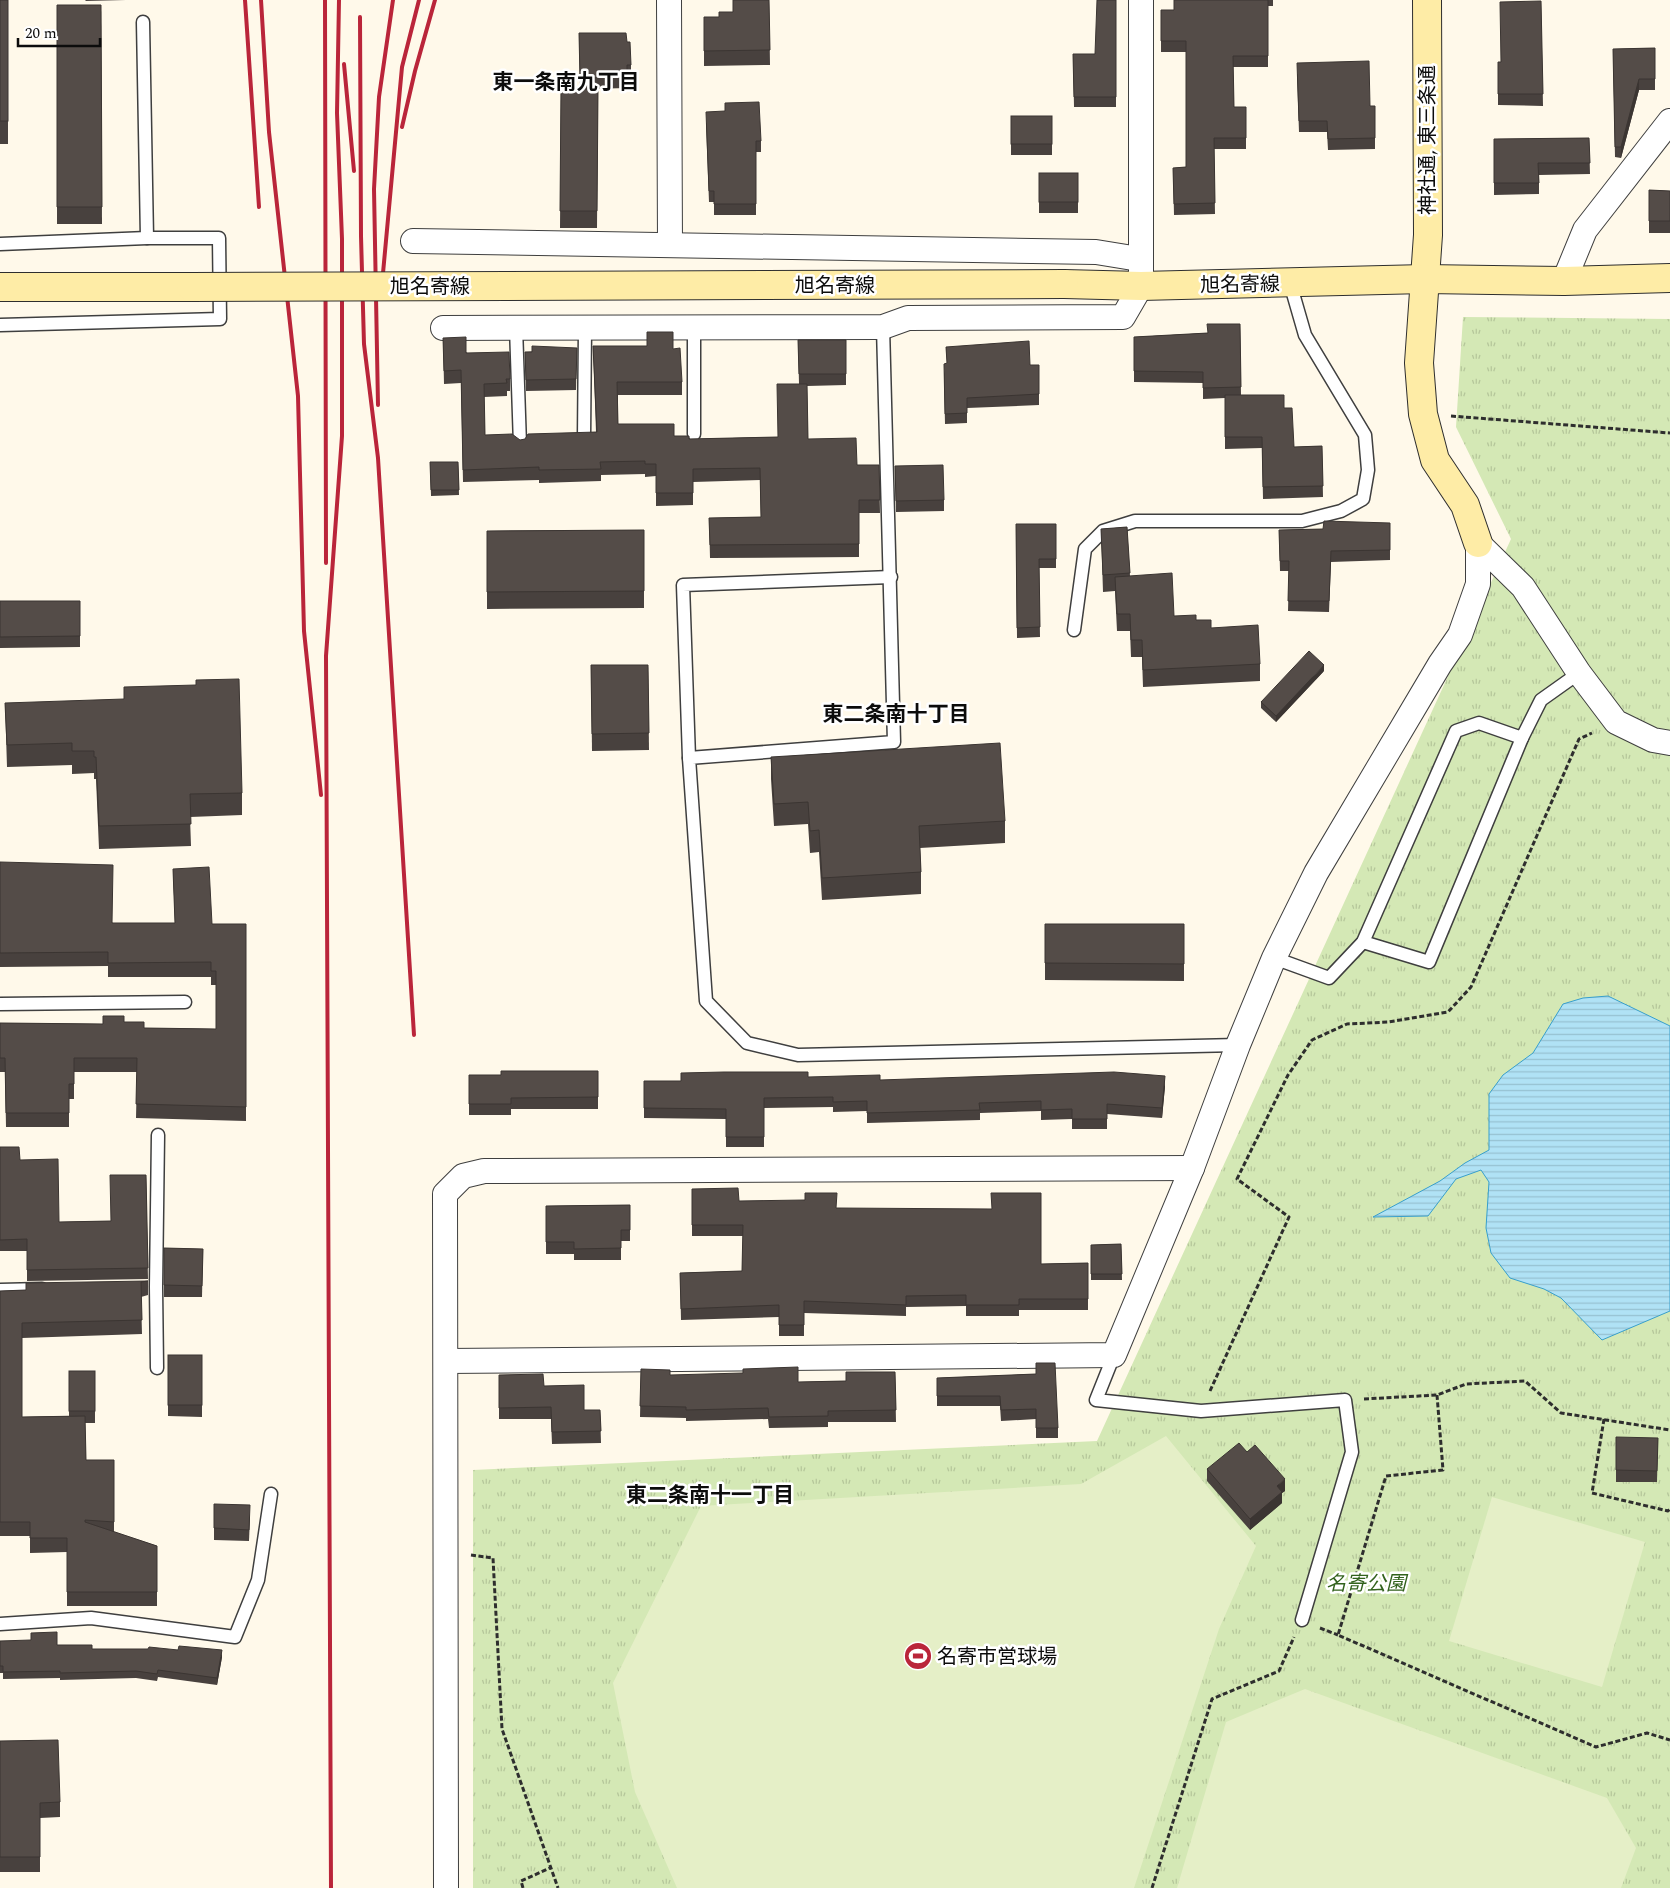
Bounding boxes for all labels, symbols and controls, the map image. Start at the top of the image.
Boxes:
scale bar [18,15,100,47]
text: 20 m [25,22,57,45]
street label: 神社通, 東三条通 [1413,65,1443,215]
district label: 東一条南九丁目 [493,67,640,99]
street label: 旭名寄線 [1200,269,1280,301]
street label: 旭名寄線 [795,271,875,301]
street label: 旭名寄線 [390,272,470,302]
district label: 東二条南十丁目 [823,699,970,731]
district label: 東二条南十一丁目 [626,1480,794,1512]
park label: 名寄公園 [1326,1569,1409,1599]
sports icon: 名寄市営球場 [903,1641,933,1671]
place label: 名寄市営球場 [937,1642,1057,1672]

